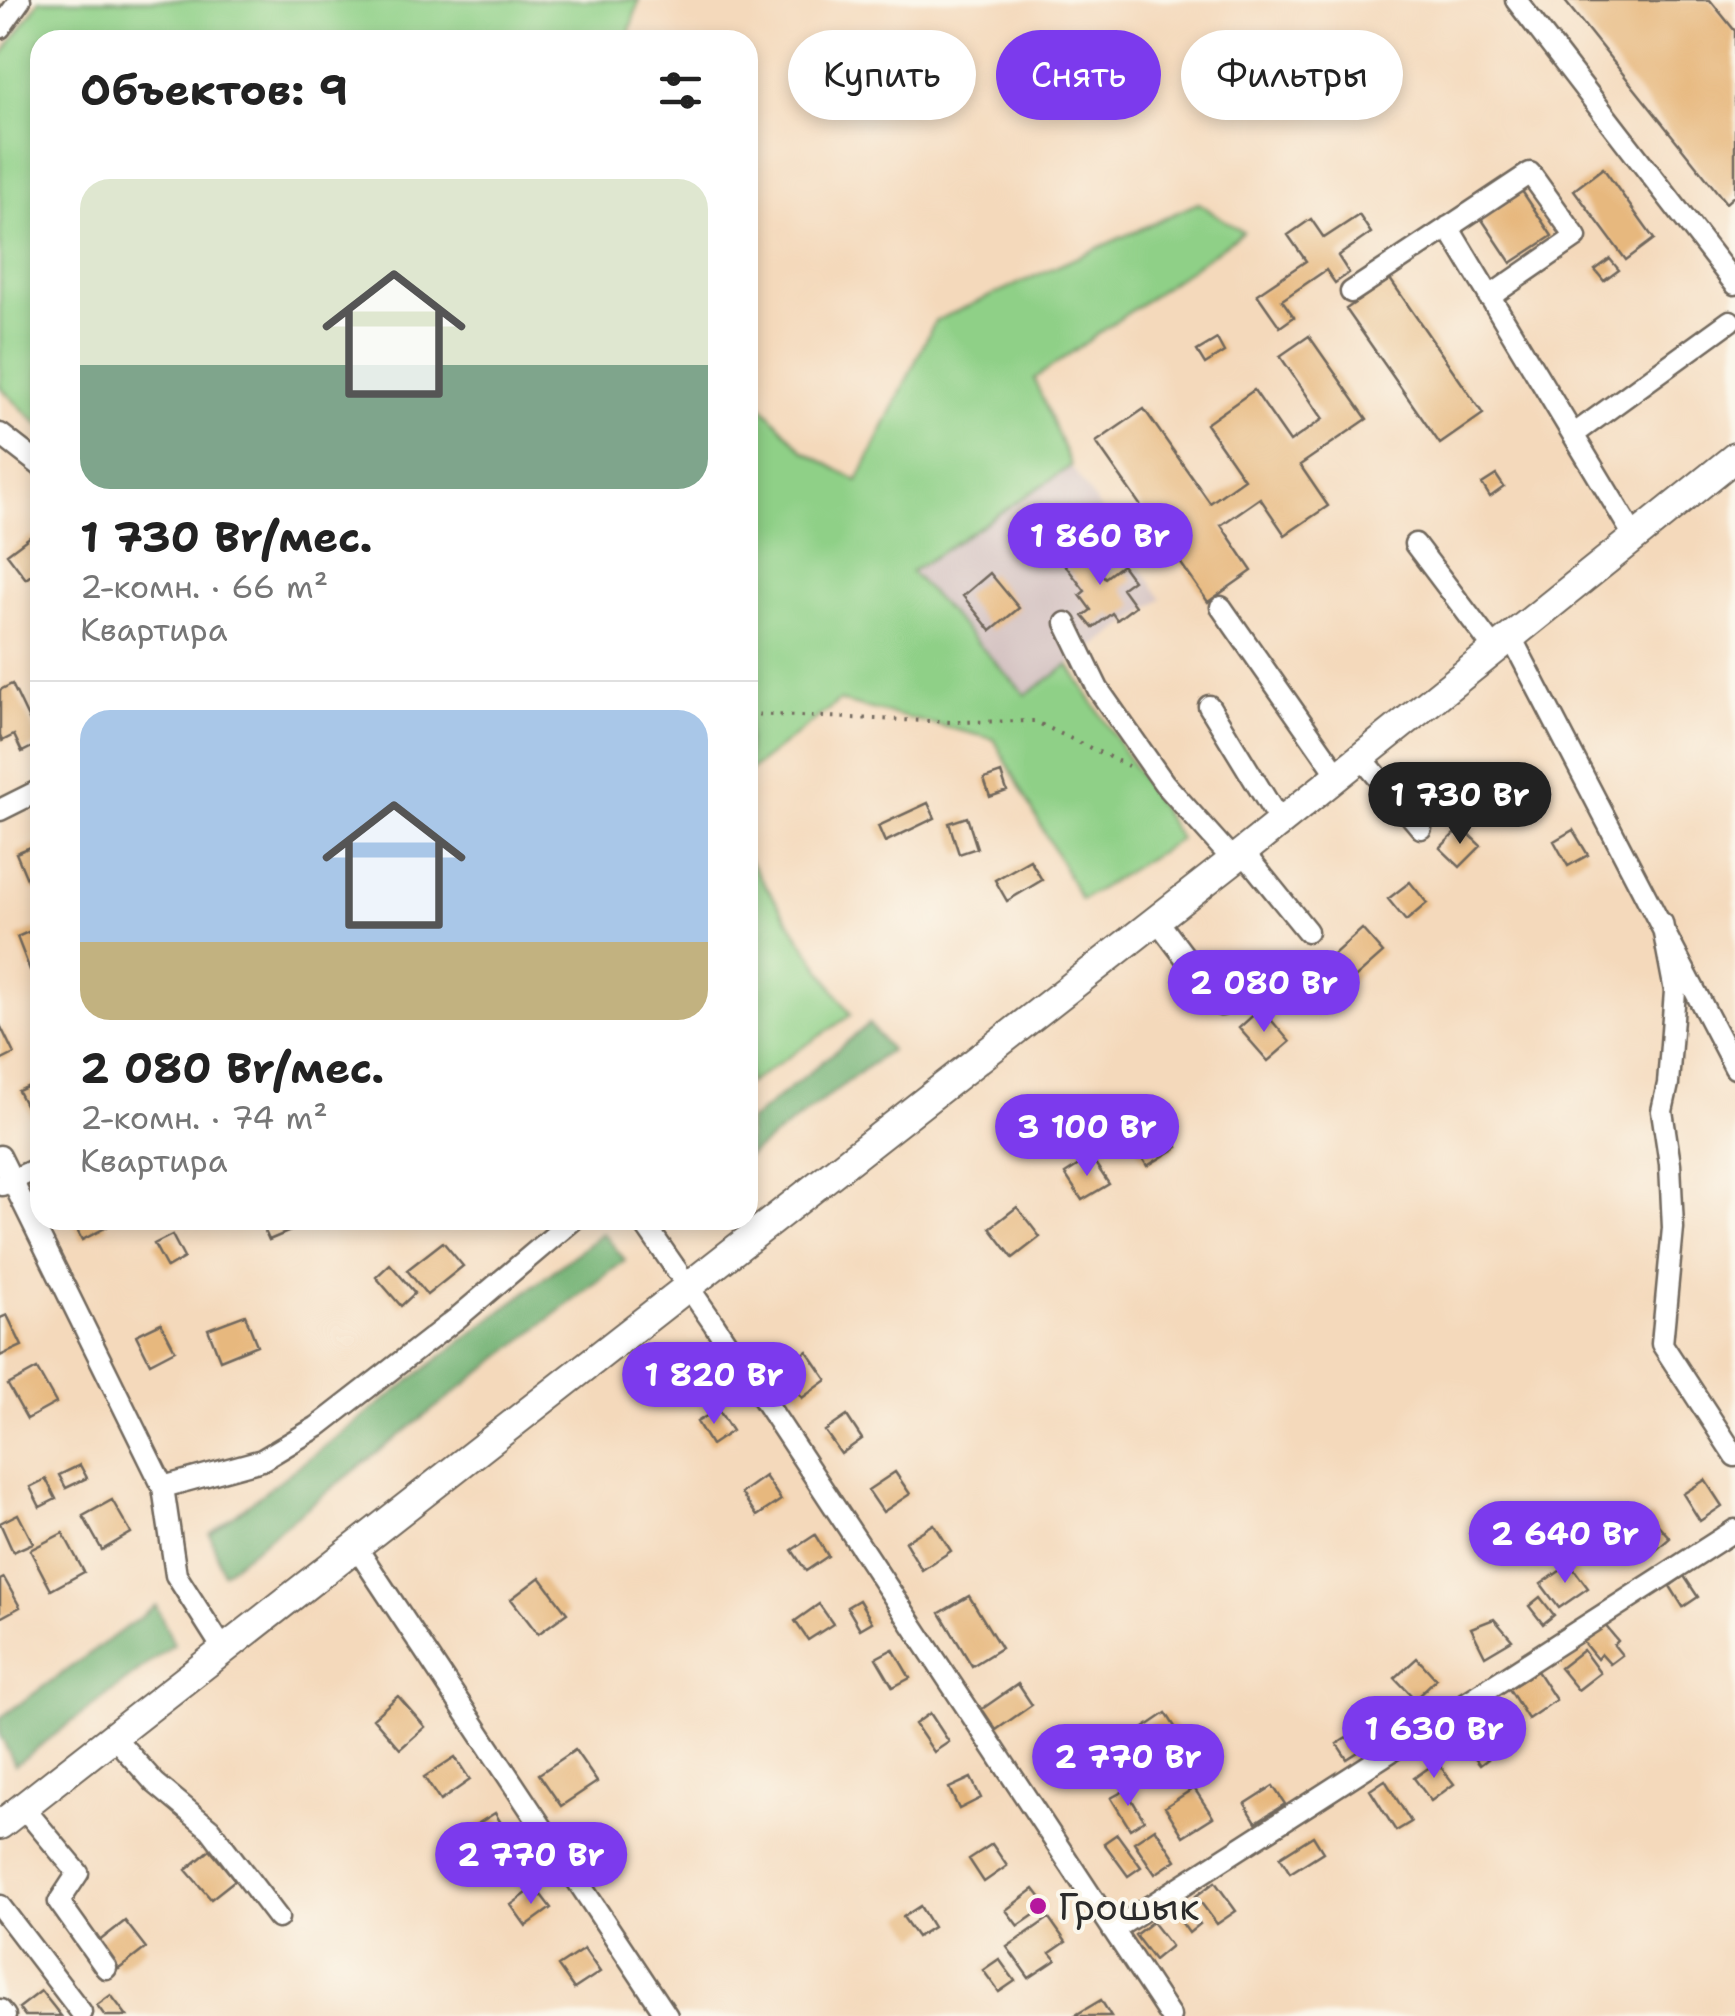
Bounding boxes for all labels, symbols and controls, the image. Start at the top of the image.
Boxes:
chip: Купить [788,30,976,120]
chip: Снять [996,30,1161,120]
chip: Фильтры [1181,30,1403,120]
text: Объектов: 9 [80,62,348,118]
icon: filters [653,63,708,118]
icon: home [304,244,484,424]
pin: 1 860 Br [997,503,1203,588]
text: 1 730 Br/мес. [80,509,373,565]
text: 1 860 Br [1030,514,1170,557]
text: 2-комн. · 66 m² [80,565,328,608]
text: Квартира [80,608,228,651]
pin: 1 730 Br [1357,762,1563,847]
text: 1 730 Br [1390,773,1530,816]
icon: home [304,775,484,955]
pin: 2 080 Br [1161,950,1367,1035]
text: 2 080 Br [1190,961,1338,1004]
text: 2 080 Br/мес. [80,1040,384,1096]
pin: 3 100 Br [984,1094,1190,1179]
text: 2-комн. · 74 m² [80,1096,328,1139]
text: 3 100 Br [1017,1105,1157,1148]
text: Квартира [80,1139,228,1182]
pin: 1 820 Br [611,1342,817,1427]
text: 1 820 Br [644,1353,784,1396]
pin: 2 640 Br [1462,1501,1668,1586]
text: 2 640 Br [1491,1512,1639,1555]
pin: 1 630 Br [1331,1696,1537,1781]
text: 1 630 Br [1364,1707,1504,1750]
pin: 2 770 Br [1025,1724,1231,1809]
text: 2 770 Br [1054,1735,1202,1778]
pin: 2 770 Br [428,1822,634,1907]
text: 2 770 Br [457,1833,605,1876]
place label: Грошык [1058,1881,1199,1932]
marker: Грошык [1027,1895,1049,1917]

